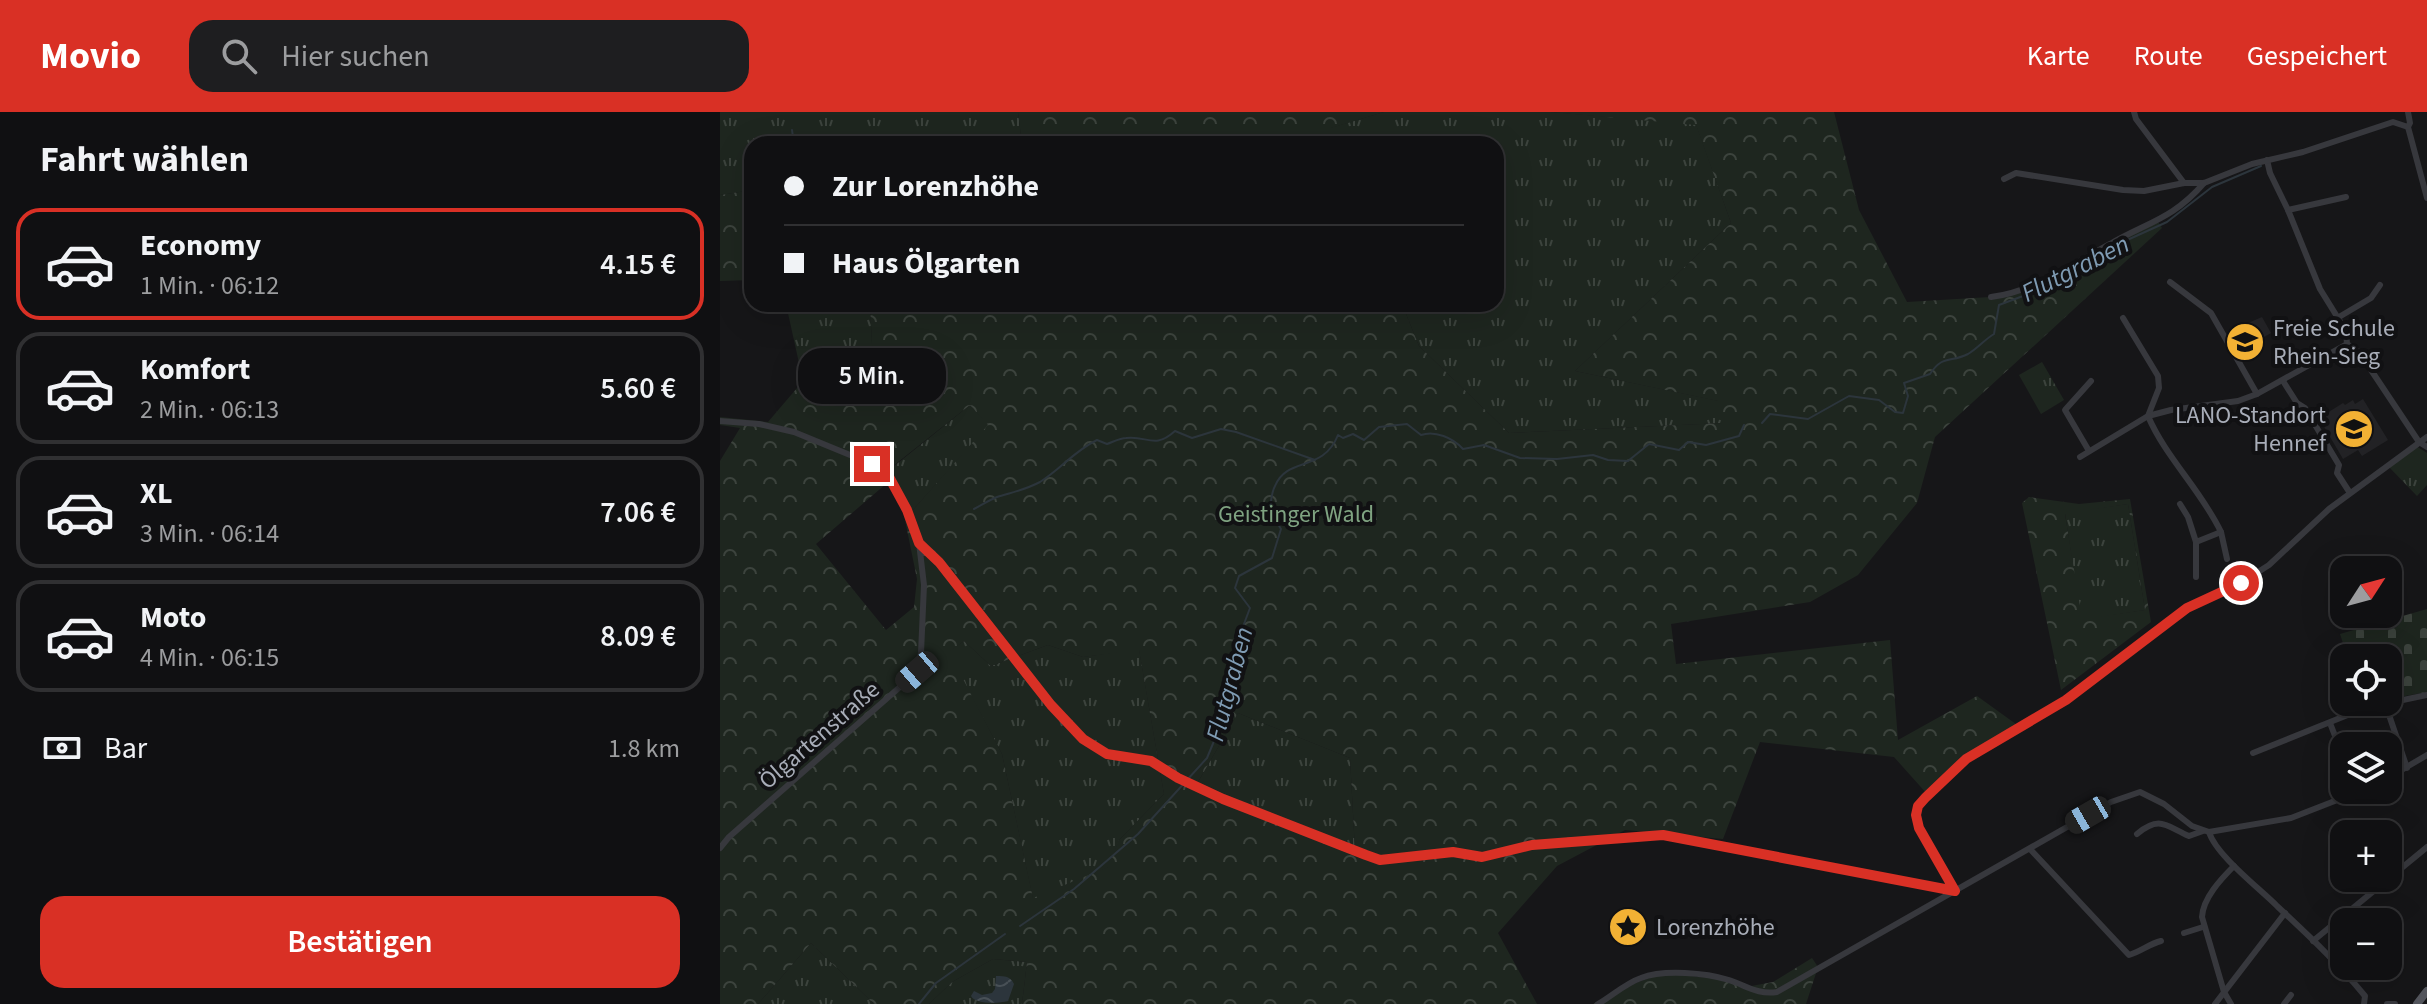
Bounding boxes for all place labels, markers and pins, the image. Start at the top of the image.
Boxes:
place label: Freie Schule Rhein-Sieg [2273,311,2395,374]
school or university icon: Freie Schule Rhein-Sieg [2224,321,2266,363]
place label: LANO-Standort Hennef [2175,398,2327,461]
school or university icon: LANO-Standort Hennef [2333,408,2375,450]
place icon: Lorenzhöhe [1607,906,1649,948]
place label: Lorenzhöhe [1656,910,1775,945]

